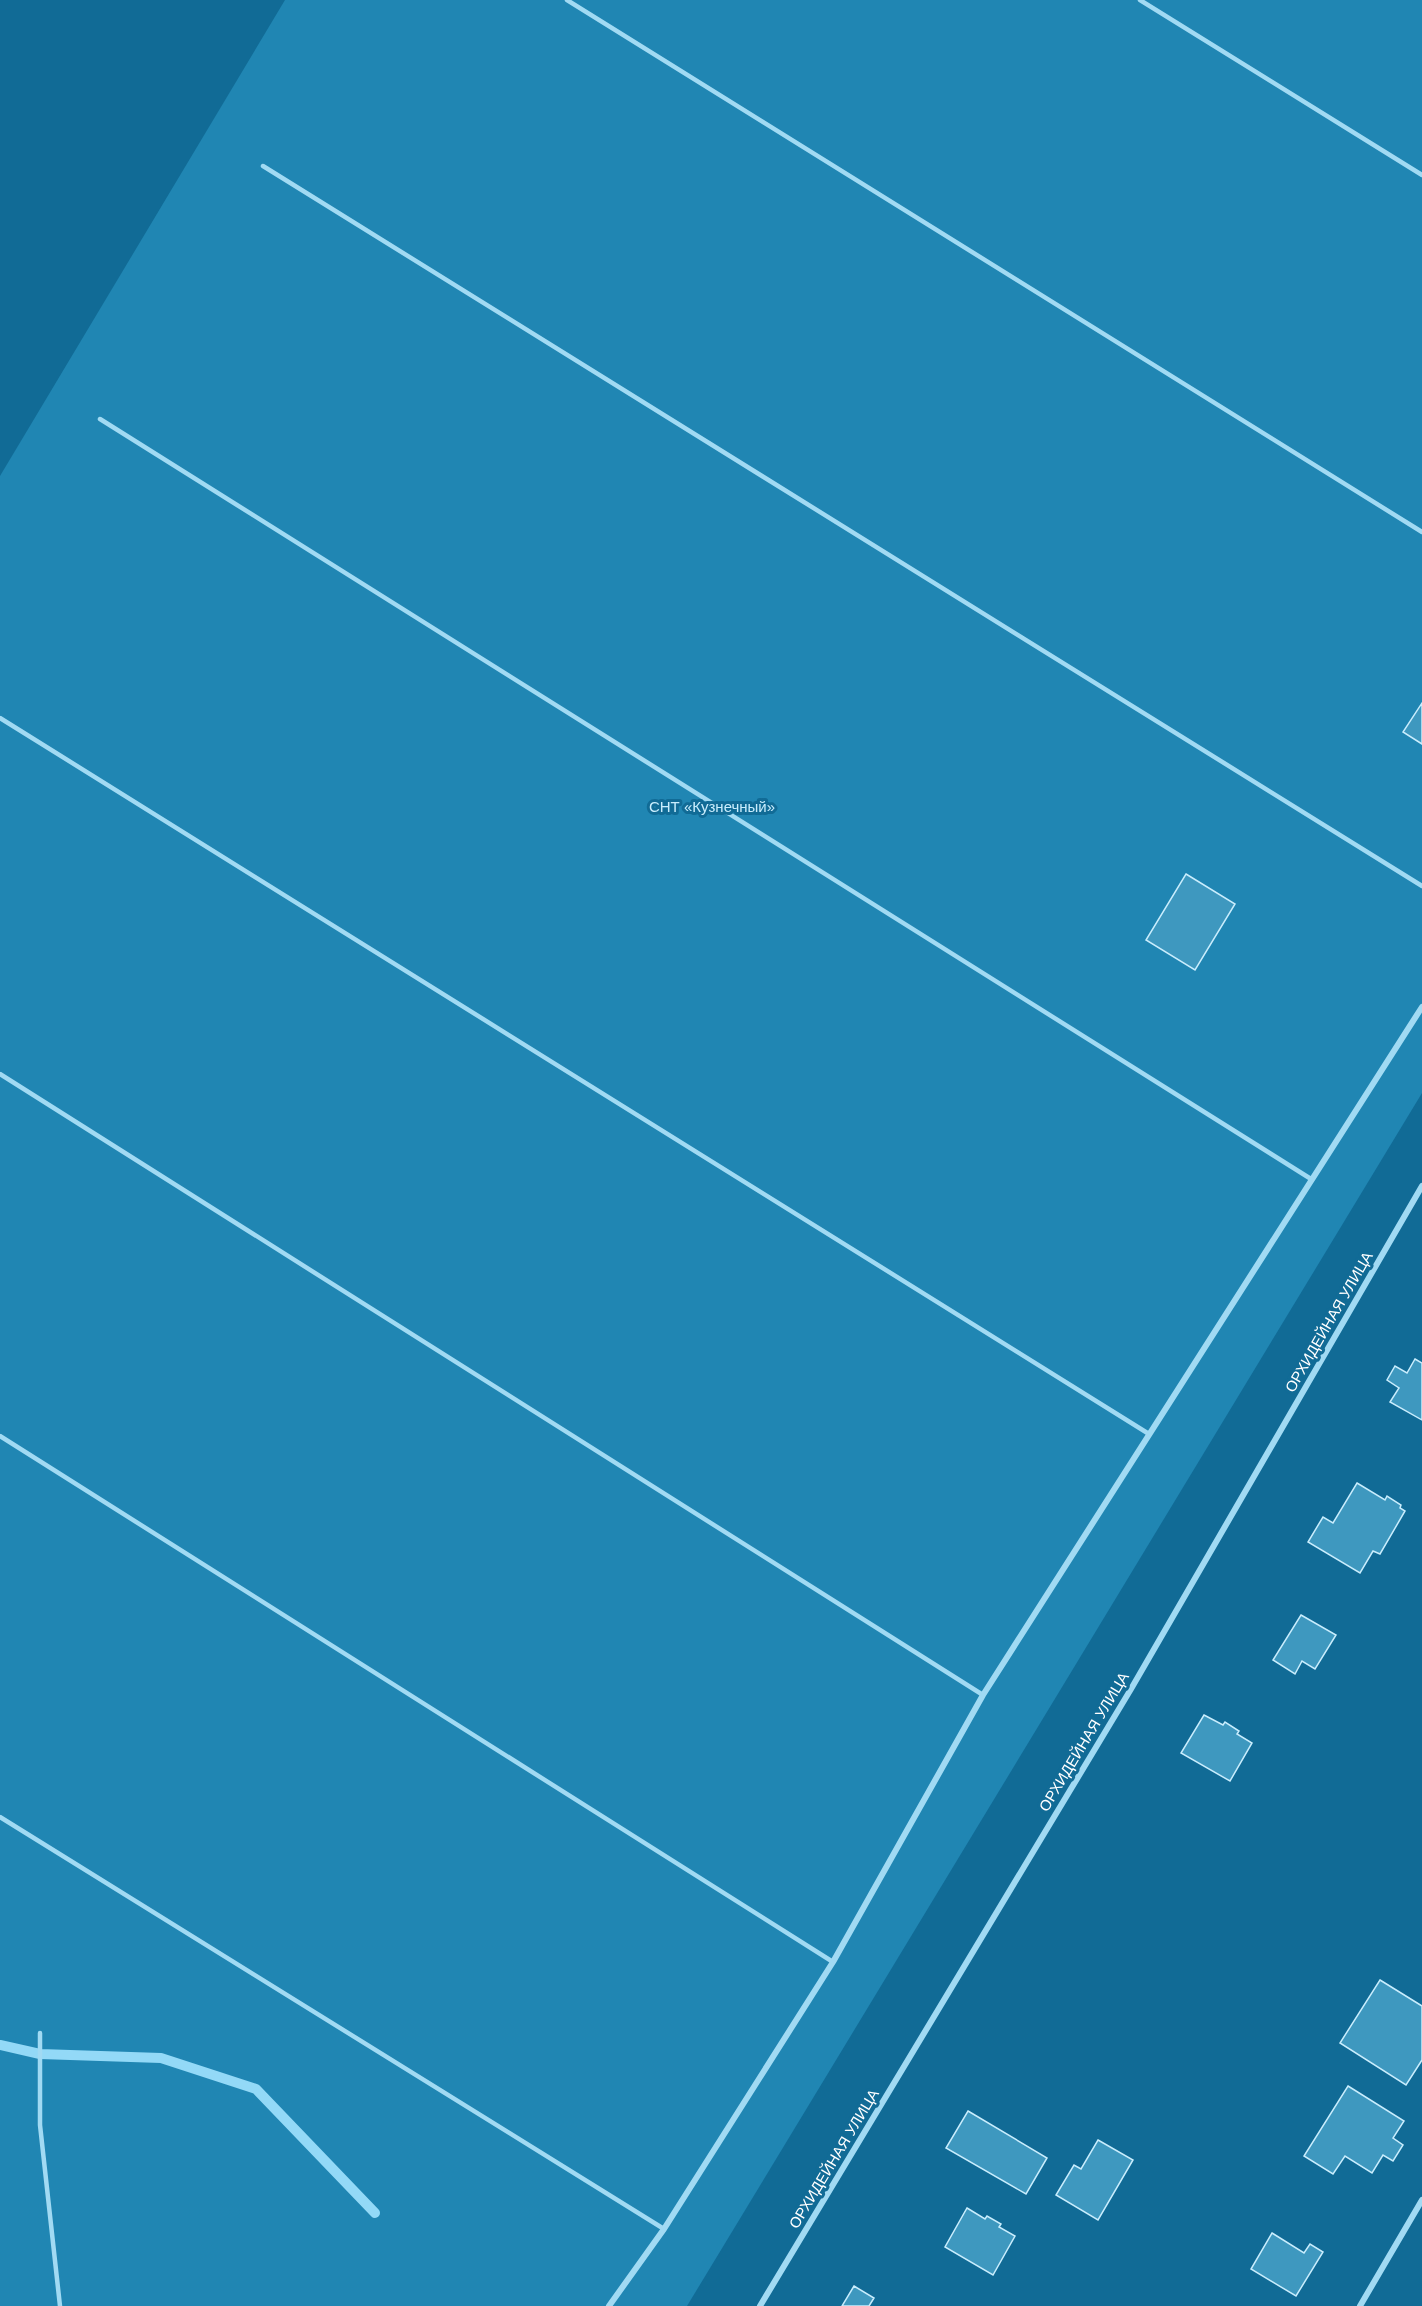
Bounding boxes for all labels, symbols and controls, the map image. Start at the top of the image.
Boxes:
park label: СНТ «Кузнечный» [649,798,775,815]
street label: ОРХИДЕЙНАЯ УЛИЦА [1281,1249,1376,1395]
street label: ОРХИДЕЙНАЯ УЛИЦА [1035,1669,1132,1814]
street label: ОРХИДЕЙНАЯ УЛИЦА [785,2086,882,2231]

